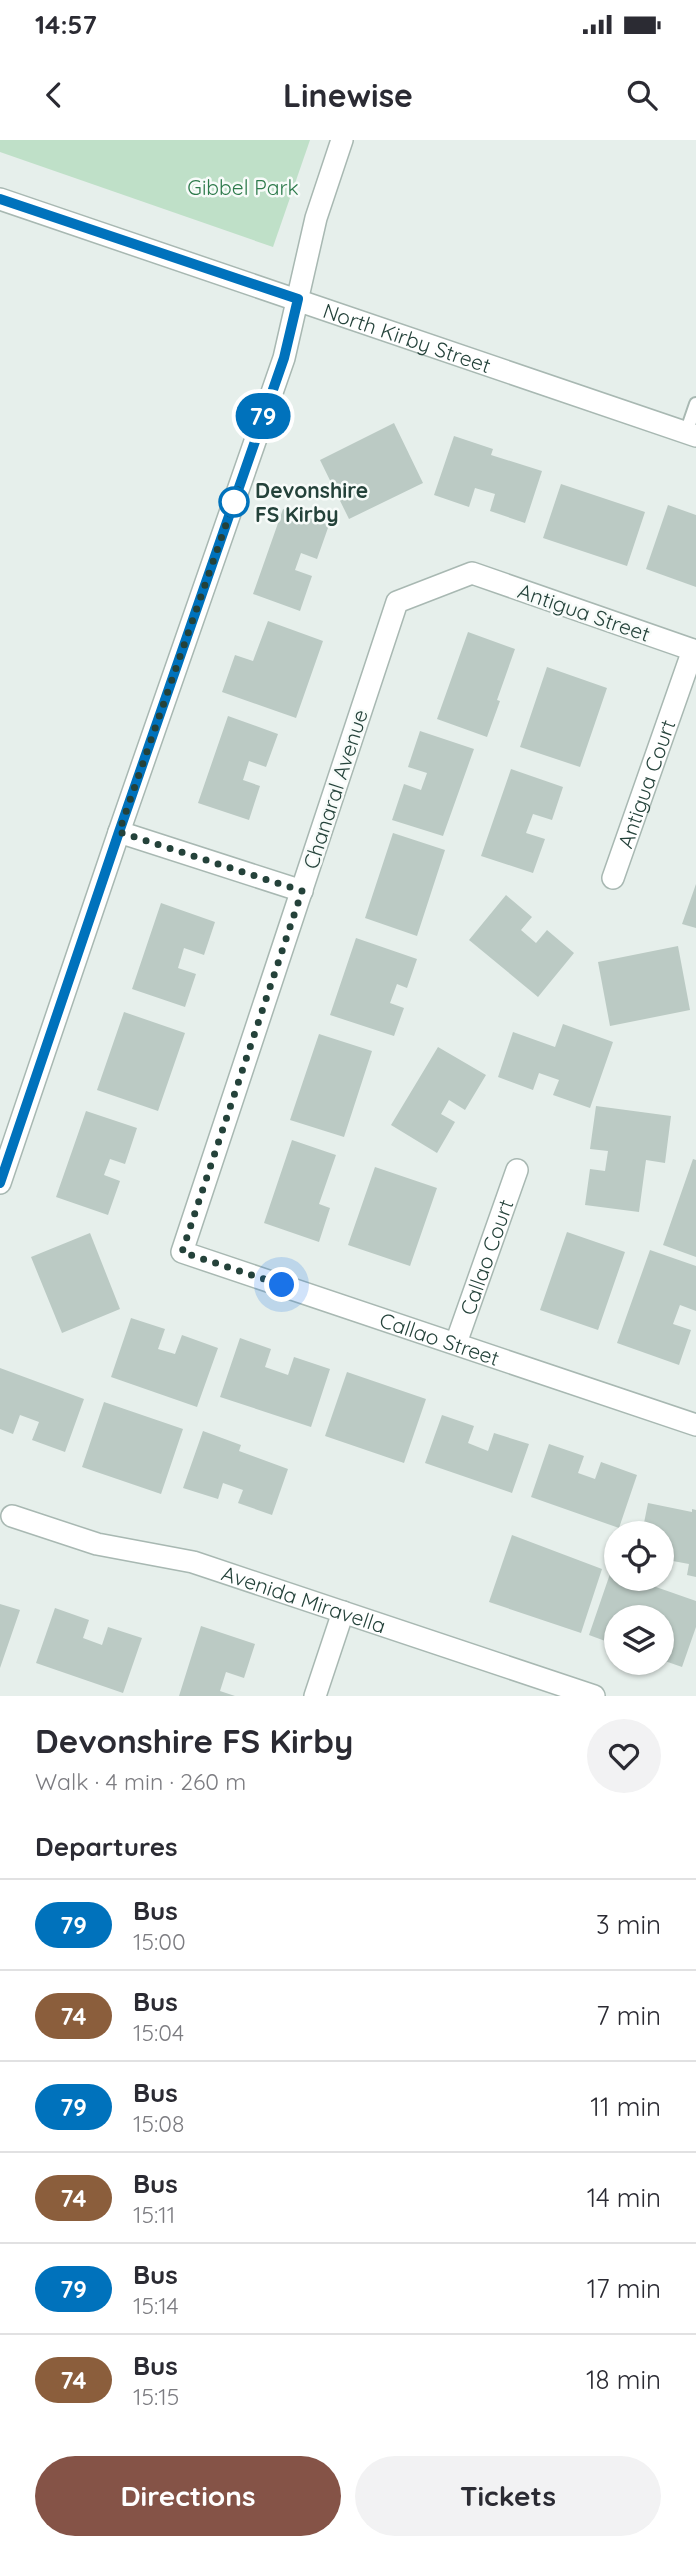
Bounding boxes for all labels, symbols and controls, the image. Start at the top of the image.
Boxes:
text: 14:57 [35,8,97,41]
text: Linewise [283,75,413,115]
icon: back [35,76,73,114]
icon: search [623,76,661,114]
park label: Gibbel Park [187,174,299,200]
street label: North Kirby Street [320,297,494,378]
line badge: 79 [232,393,294,439]
text: 79 [250,401,276,431]
place label: Devonshire FS Kirby [255,477,368,527]
marker: Devonshire FS Kirby [219,487,249,517]
street label: Antigua Street [514,577,654,647]
street label: Chanaral Avenue [297,706,373,872]
street label: Antigua Court [612,716,681,851]
street label: Callao Court [454,1196,519,1318]
your location [264,1267,299,1302]
street label: Callao Street [376,1306,503,1371]
map controls [604,1521,674,1675]
button: locate [604,1521,674,1591]
street label: Avenida Miravella [218,1560,389,1638]
button: layers [604,1605,674,1675]
button: heart [587,1719,661,1793]
text: Devonshire FS Kirby [35,1720,353,1761]
text: Walk · 4 min · 260 m [35,1767,246,1796]
text: Departures [35,1830,178,1863]
text: Bus [133,1894,178,1927]
text: 3 min [596,1908,661,1941]
text: 79 [60,1910,87,1940]
text: 15:00 [133,1927,186,1956]
text: Bus [133,1985,178,2018]
text: 7 min [596,1999,661,2032]
text: 74 [60,2001,87,2031]
text: 15:04 [133,2018,184,2047]
text: Bus [133,2076,178,2109]
text: 11 min [590,2090,661,2123]
text: 79 [60,2092,87,2122]
text: 15:08 [133,2109,184,2138]
text: Bus [133,2167,178,2200]
text: 14 min [587,2181,661,2214]
text: 74 [60,2183,87,2213]
text: 15:11 [133,2200,175,2229]
text: Bus [133,2258,178,2291]
text: 17 min [587,2272,661,2305]
text: 79 [60,2274,87,2304]
text: 15:14 [133,2291,179,2320]
text: Bus [133,2349,178,2382]
text: 18 min [586,2363,661,2396]
text: 74 [60,2365,87,2395]
text: 15:15 [133,2382,179,2411]
button: Directions [35,2456,341,2536]
button: Tickets [355,2456,661,2536]

